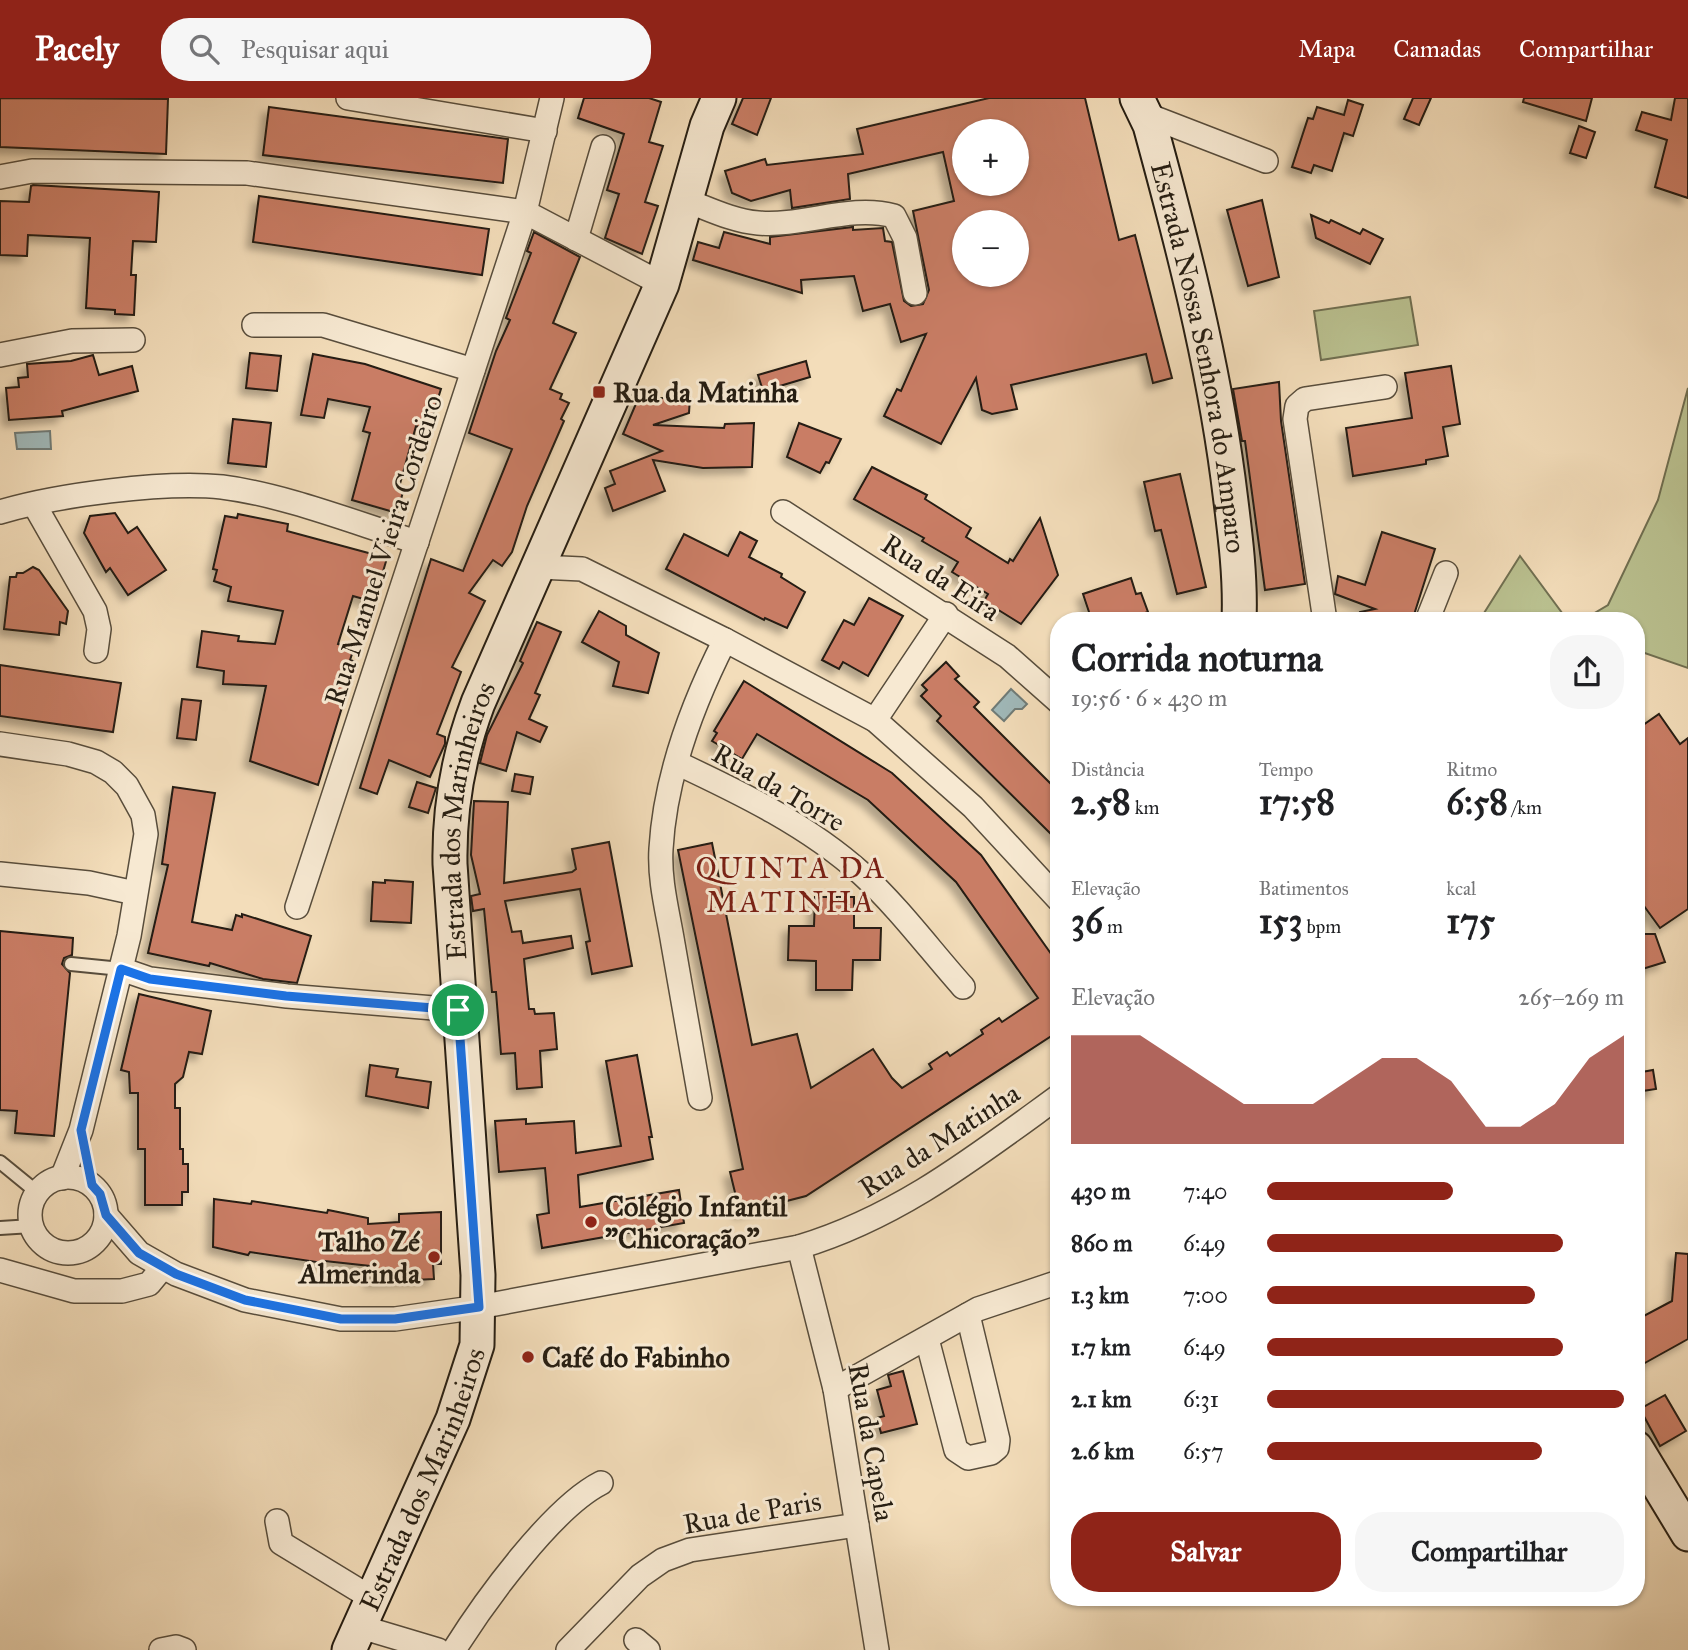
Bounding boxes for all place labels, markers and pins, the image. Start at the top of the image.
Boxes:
place label: Rua da Matinha [613,375,799,410]
marker: Rua da Matinha [591,384,607,400]
pin [428,980,488,1040]
place label: Colégio Infantil "Chicoração" [605,1189,787,1256]
marker: Colégio Infantil "Chicoração" [583,1214,599,1230]
place label: Talho Zé Almerinda [297,1224,421,1291]
marker: Talho Zé Almerinda [426,1249,442,1265]
place label: Café do Fabinho [542,1340,730,1375]
marker: Café do Fabinho [520,1349,536,1365]

